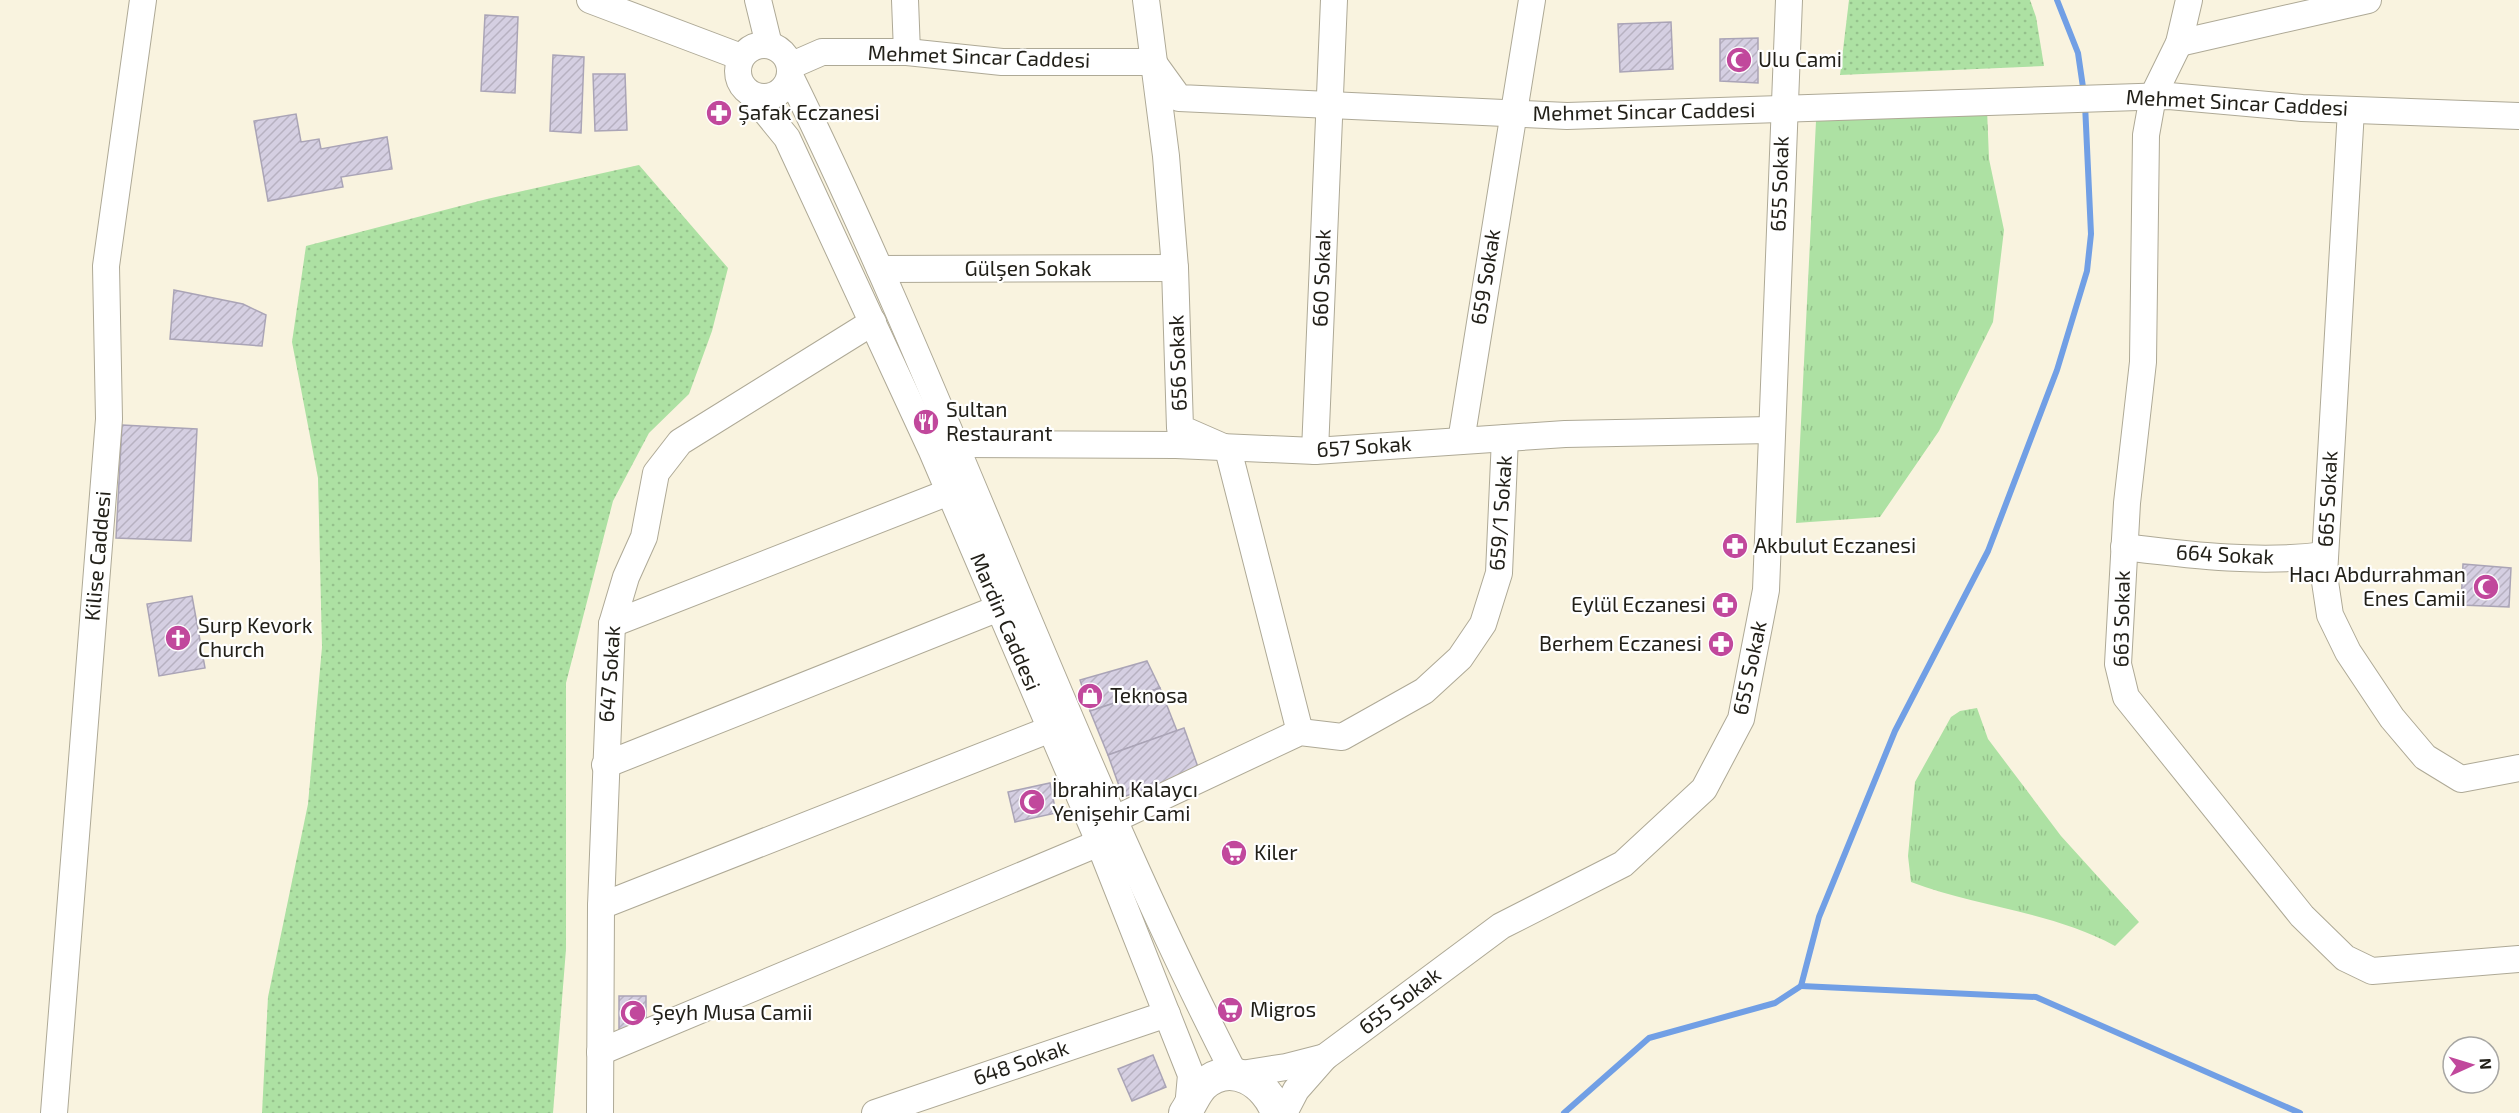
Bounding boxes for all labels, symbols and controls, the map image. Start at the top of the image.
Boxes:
street label: Mehmet Sincar Caddesi [867,39,1091,72]
mosque icon: Ulu Cami [1724,45,1754,75]
place label: Ulu Cami [1758,46,1842,71]
street label: Mehmet Sincar Caddesi [2125,83,2349,120]
street label: Mehmet Sincar Caddesi [1532,96,1755,125]
pharmacy icon: Şafak Eczanesi [704,98,734,128]
place label: Şafak Eczanesi [738,99,880,126]
street label: 655 Sokak [1764,135,1793,232]
street label: 659 Sokak [1465,227,1504,326]
street label: 660 Sokak [1306,228,1335,327]
street label: Gülşen Sokak [965,255,1092,282]
street label: 656 Sokak [1162,314,1191,412]
place label: Sultan Restaurant [946,396,1052,445]
restaurant icon: Sultan Restaurant [911,407,941,437]
street label: 657 Sokak [1315,430,1413,461]
street label: 665 Sokak [2311,450,2342,548]
street label: 659/1 Sokak [1483,454,1516,572]
street label: Kilise Caddesi [78,490,115,622]
pharmacy icon: Akbulut Eczanesi [1720,531,1750,561]
place label: Akbulut Eczanesi [1754,532,1916,557]
street label: 664 Sokak [2175,538,2275,569]
street label: Mardin Caddesi [966,549,1047,694]
place label: Hacı Abdurrahman Enes Camii [2289,561,2466,610]
street label: 663 Sokak [2107,570,2134,668]
mosque icon: Hacı Abdurrahman Enes Camii [2471,572,2501,602]
pharmacy icon: Eylül Eczanesi [1710,590,1740,620]
place label: Eylül Eczanesi [1571,591,1706,616]
place label: Surp Kevork Church [198,612,313,661]
street label: 655 Sokak [1726,618,1771,717]
church icon: Surp Kevork Church [163,623,193,653]
street label: 647 Sokak [593,624,624,723]
pharmacy icon: Berhem Eczanesi [1706,629,1736,659]
place label: Berhem Eczanesi [1539,630,1702,655]
shop icon: Teknosa [1075,681,1105,711]
place label: Teknosa [1110,682,1188,707]
place label: İbrahim Kalaycı Yenişehir Cami [1052,776,1198,827]
mosque icon: İbrahim Kalaycı Yenişehir Cami [1017,787,1047,817]
supermarket icon: Kiler [1219,838,1249,868]
place label: Kiler [1254,839,1298,864]
street label: 655 Sokak [1353,961,1445,1039]
supermarket icon: Migros [1215,995,1245,1025]
place label: Migros [1250,996,1316,1021]
mosque icon: Şeyh Musa Camii [618,998,648,1028]
place label: Şeyh Musa Camii [652,999,813,1026]
street label: 648 Sokak [970,1034,1072,1090]
north arrow [2441,1035,2501,1095]
text: N [2477,1057,2496,1070]

